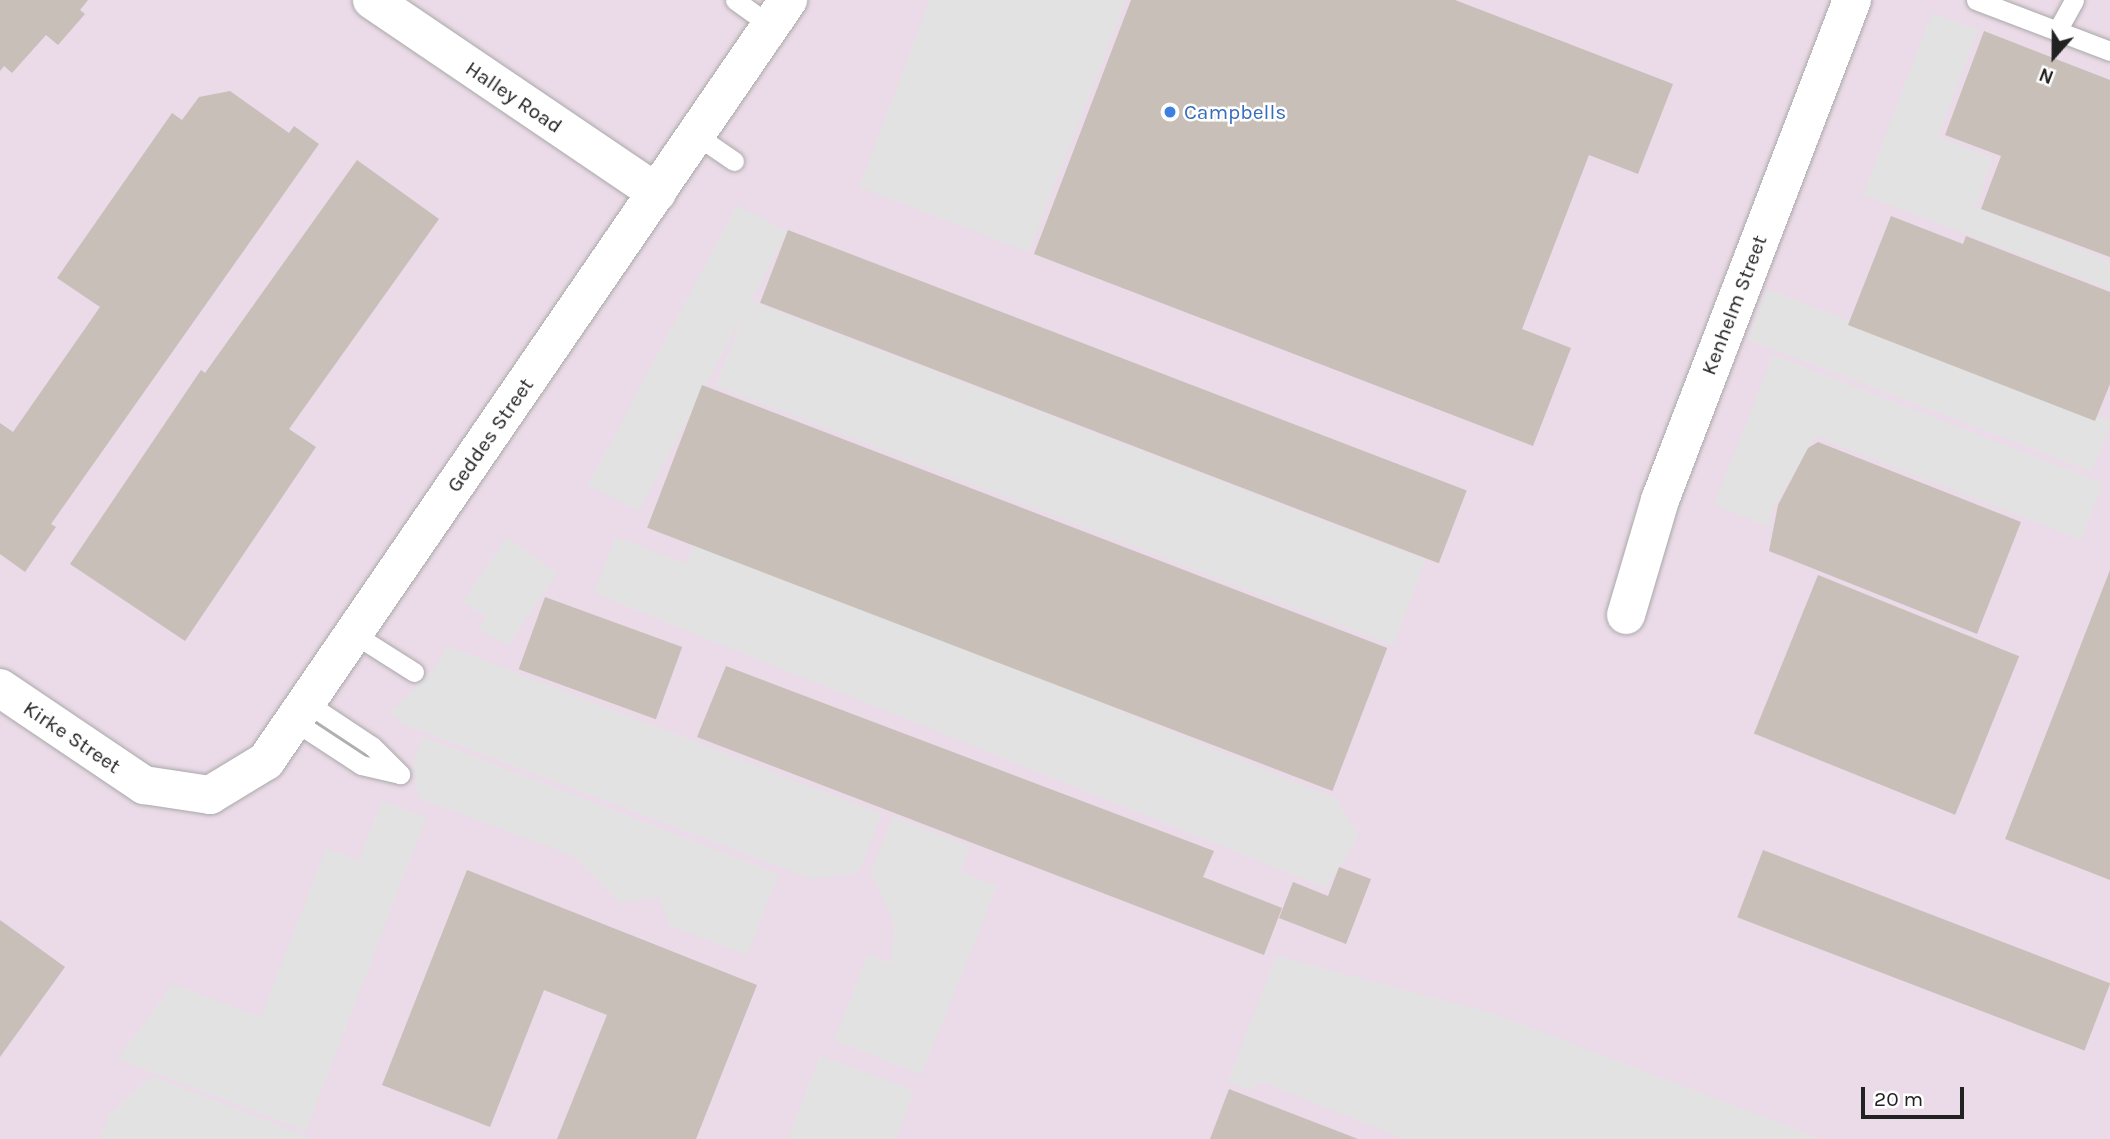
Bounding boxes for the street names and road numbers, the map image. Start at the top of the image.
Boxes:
street label: Halley Road [461,55,567,139]
street label: Kenhelm Street [1696,231,1772,379]
street label: Geddes Street [441,373,539,497]
street label: Kirke Street [19,695,125,779]

